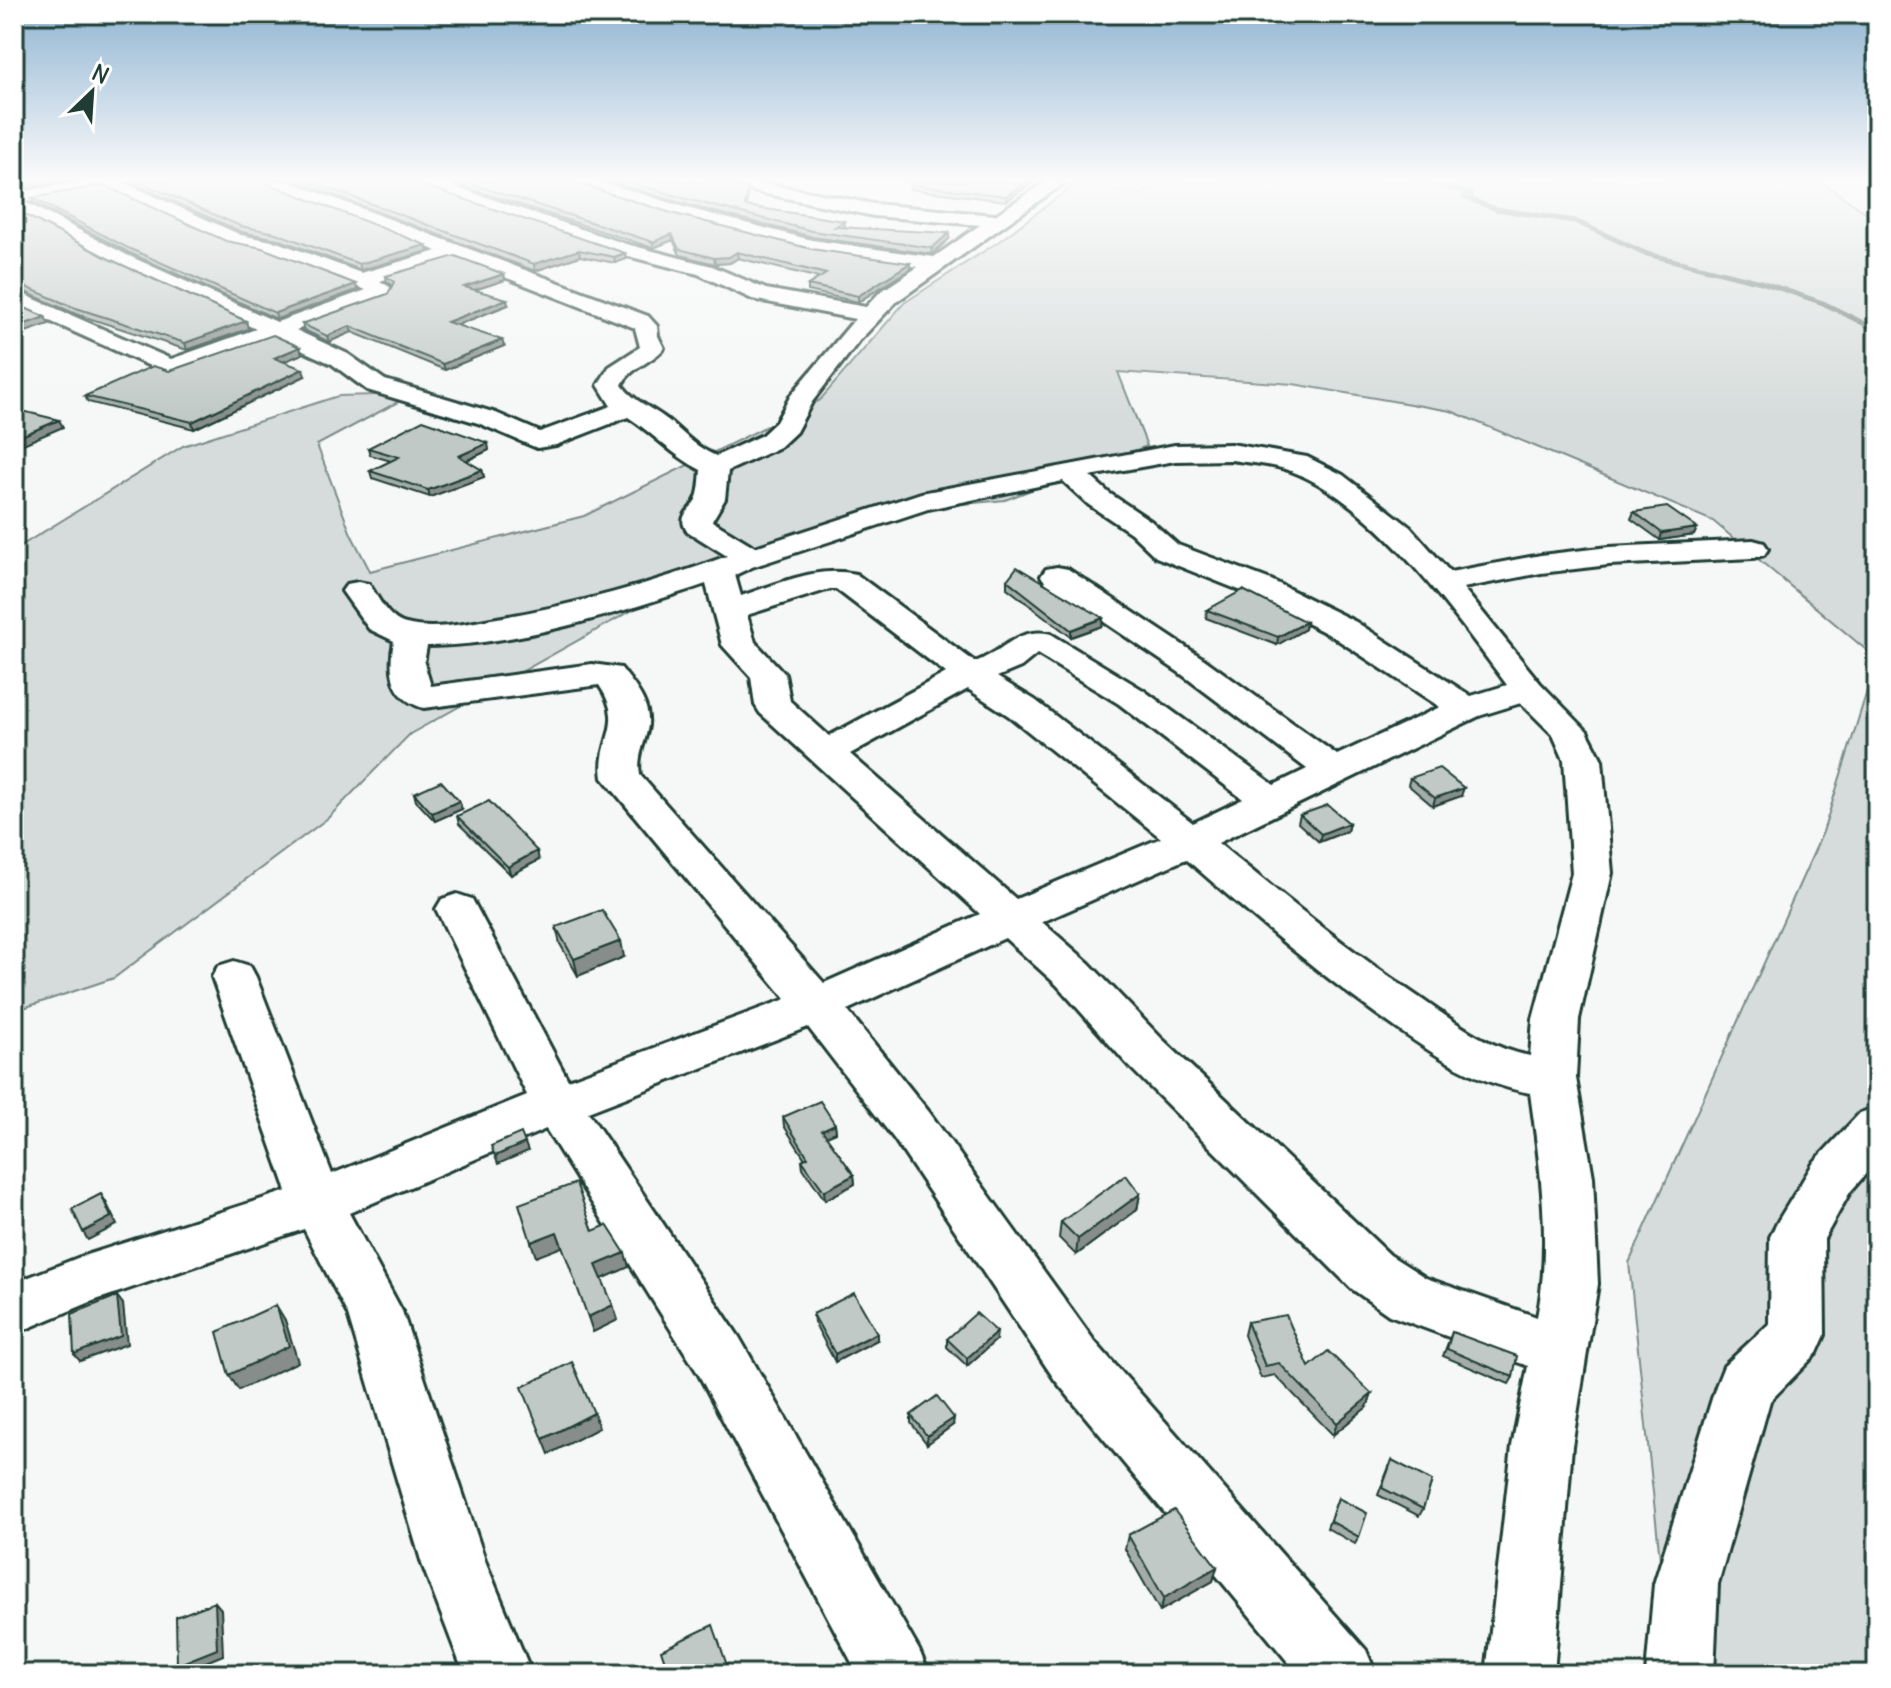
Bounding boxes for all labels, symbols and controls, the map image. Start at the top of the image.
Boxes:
north arrow [52,52,132,132]
text: N [88,58,113,90]

